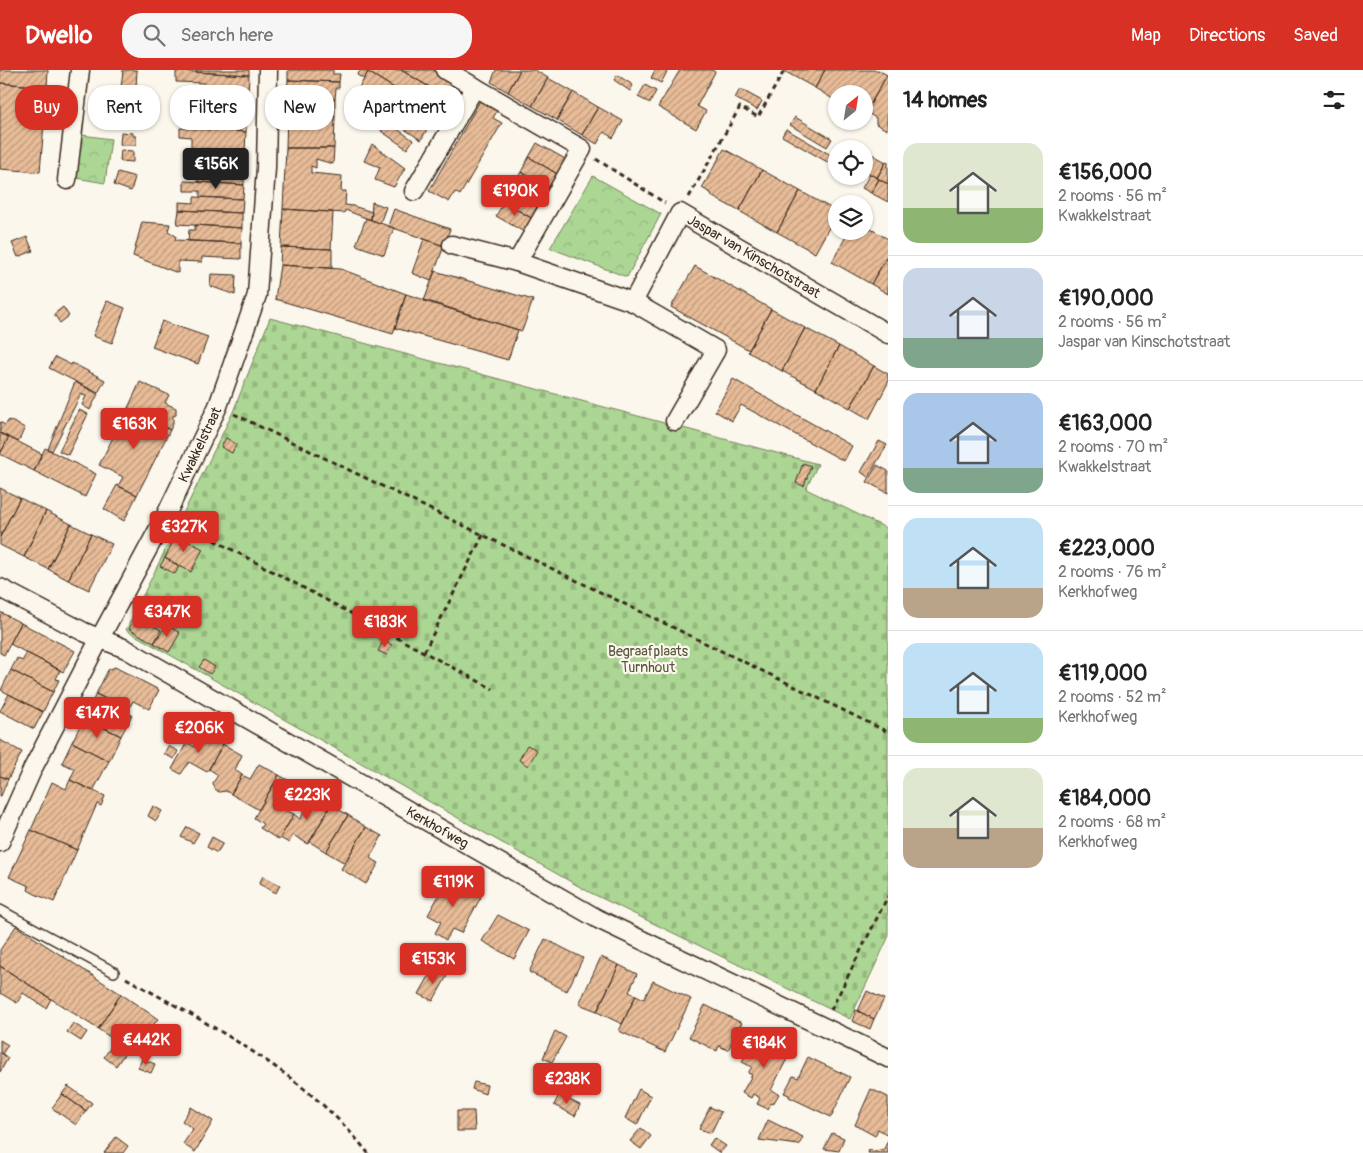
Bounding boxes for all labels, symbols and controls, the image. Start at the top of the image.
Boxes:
search box [122,13,472,58]
text: Dwello [25,21,92,50]
icon: search [140,21,168,49]
text: Search here [180,23,273,47]
text: Map [1131,24,1161,47]
text: Directions [1189,24,1265,47]
text: Saved [1293,24,1338,47]
chip: Buy [15,85,78,130]
chip: Rent [88,85,160,130]
chip: Filters [170,85,255,130]
chip: New [265,85,334,130]
chip: Apartment [344,85,464,130]
north arrow [828,85,872,130]
map controls [828,85,873,240]
icon: filters [1320,86,1348,114]
text: 14 homes [903,87,987,114]
button: locate [828,140,873,185]
pin: €156K [181,148,251,190]
text: €156K [194,154,238,174]
text: €156,000 [1058,159,1152,186]
icon: home [943,163,1003,223]
pin: €190K [480,174,550,217]
text: €190K [492,181,538,201]
text: 2 rooms · 56 m² [1058,186,1167,206]
button: layers [828,195,873,240]
text: Kwakkelstraat [1058,206,1151,226]
street label: Jaspar van Kinschotstraat [685,211,824,302]
text: €190,000 [1058,285,1154,312]
icon: home [943,288,1003,348]
text: 2 rooms · 56 m² [1058,312,1167,332]
text: Jaspar van Kinschotstraat [1058,332,1230,352]
street label: Kwakkelstraat [174,404,225,485]
pin: €163K [99,408,169,450]
text: €163,000 [1058,410,1152,437]
icon: home [943,413,1003,473]
text: €163K [112,414,156,434]
text: 2 rooms · 70 m² [1058,437,1168,457]
text: Kwakkelstraat [1058,457,1151,477]
pin: €327K [149,510,219,553]
text: €327K [161,517,207,537]
text: €223,000 [1058,535,1155,562]
icon: home [943,538,1003,598]
text: 2 rooms · 76 m² [1058,562,1167,582]
text: Kerkhofweg [1058,582,1137,602]
pin: €347K [132,596,202,638]
text: €347K [144,602,190,622]
pin: €183K [350,606,420,648]
text: €183K [363,612,407,632]
park label: Begraafplaats Turnhout [608,643,689,676]
text: €119,000 [1058,660,1147,687]
icon: home [943,663,1003,723]
text: 2 rooms · 52 m² [1058,687,1167,707]
pin: €147K [62,696,132,739]
text: €147K [75,703,119,723]
text: Kerkhofweg [1058,707,1137,727]
pin: €206K [164,712,234,754]
text: €206K [174,718,224,738]
pin: €223K [272,778,342,821]
text: €223K [284,785,330,805]
text: €184,000 [1058,785,1151,812]
icon: home [943,788,1003,848]
street label: Kerkhofweg [403,803,472,852]
text: 2 rooms · 68 m² [1058,812,1166,832]
text: Kerkhofweg [1058,832,1137,852]
pin: €119K [418,866,488,908]
text: €119K [433,872,473,892]
pin: €153K [398,942,468,985]
text: €153K [411,949,455,969]
pin: €442K [111,1024,181,1066]
pin: €184K [729,1026,799,1069]
text: €442K [122,1030,170,1050]
text: €184K [742,1033,786,1053]
pin: €238K [532,1062,602,1105]
text: €238K [544,1069,590,1089]

